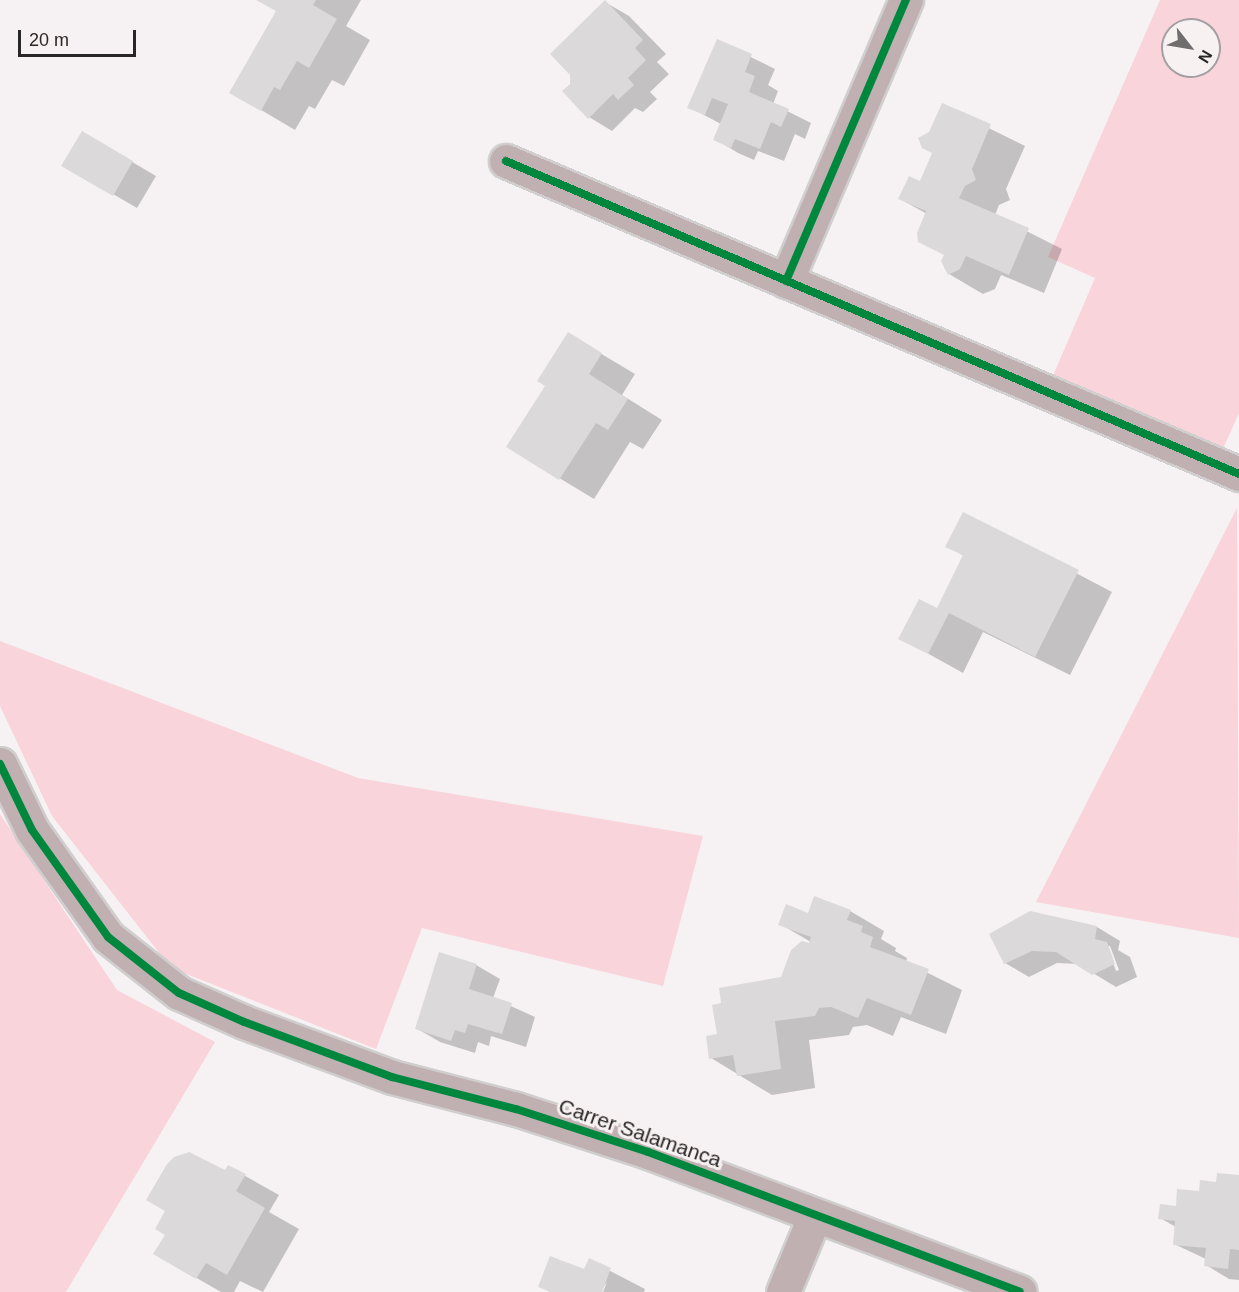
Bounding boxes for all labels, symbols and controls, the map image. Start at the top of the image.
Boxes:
scale bar [21,18,140,56]
north arrow [1161,18,1221,78]
text: 20 m [29,30,69,50]
text: N [1195,47,1215,66]
street label: Carrer Salamanca [555,1093,725,1173]

